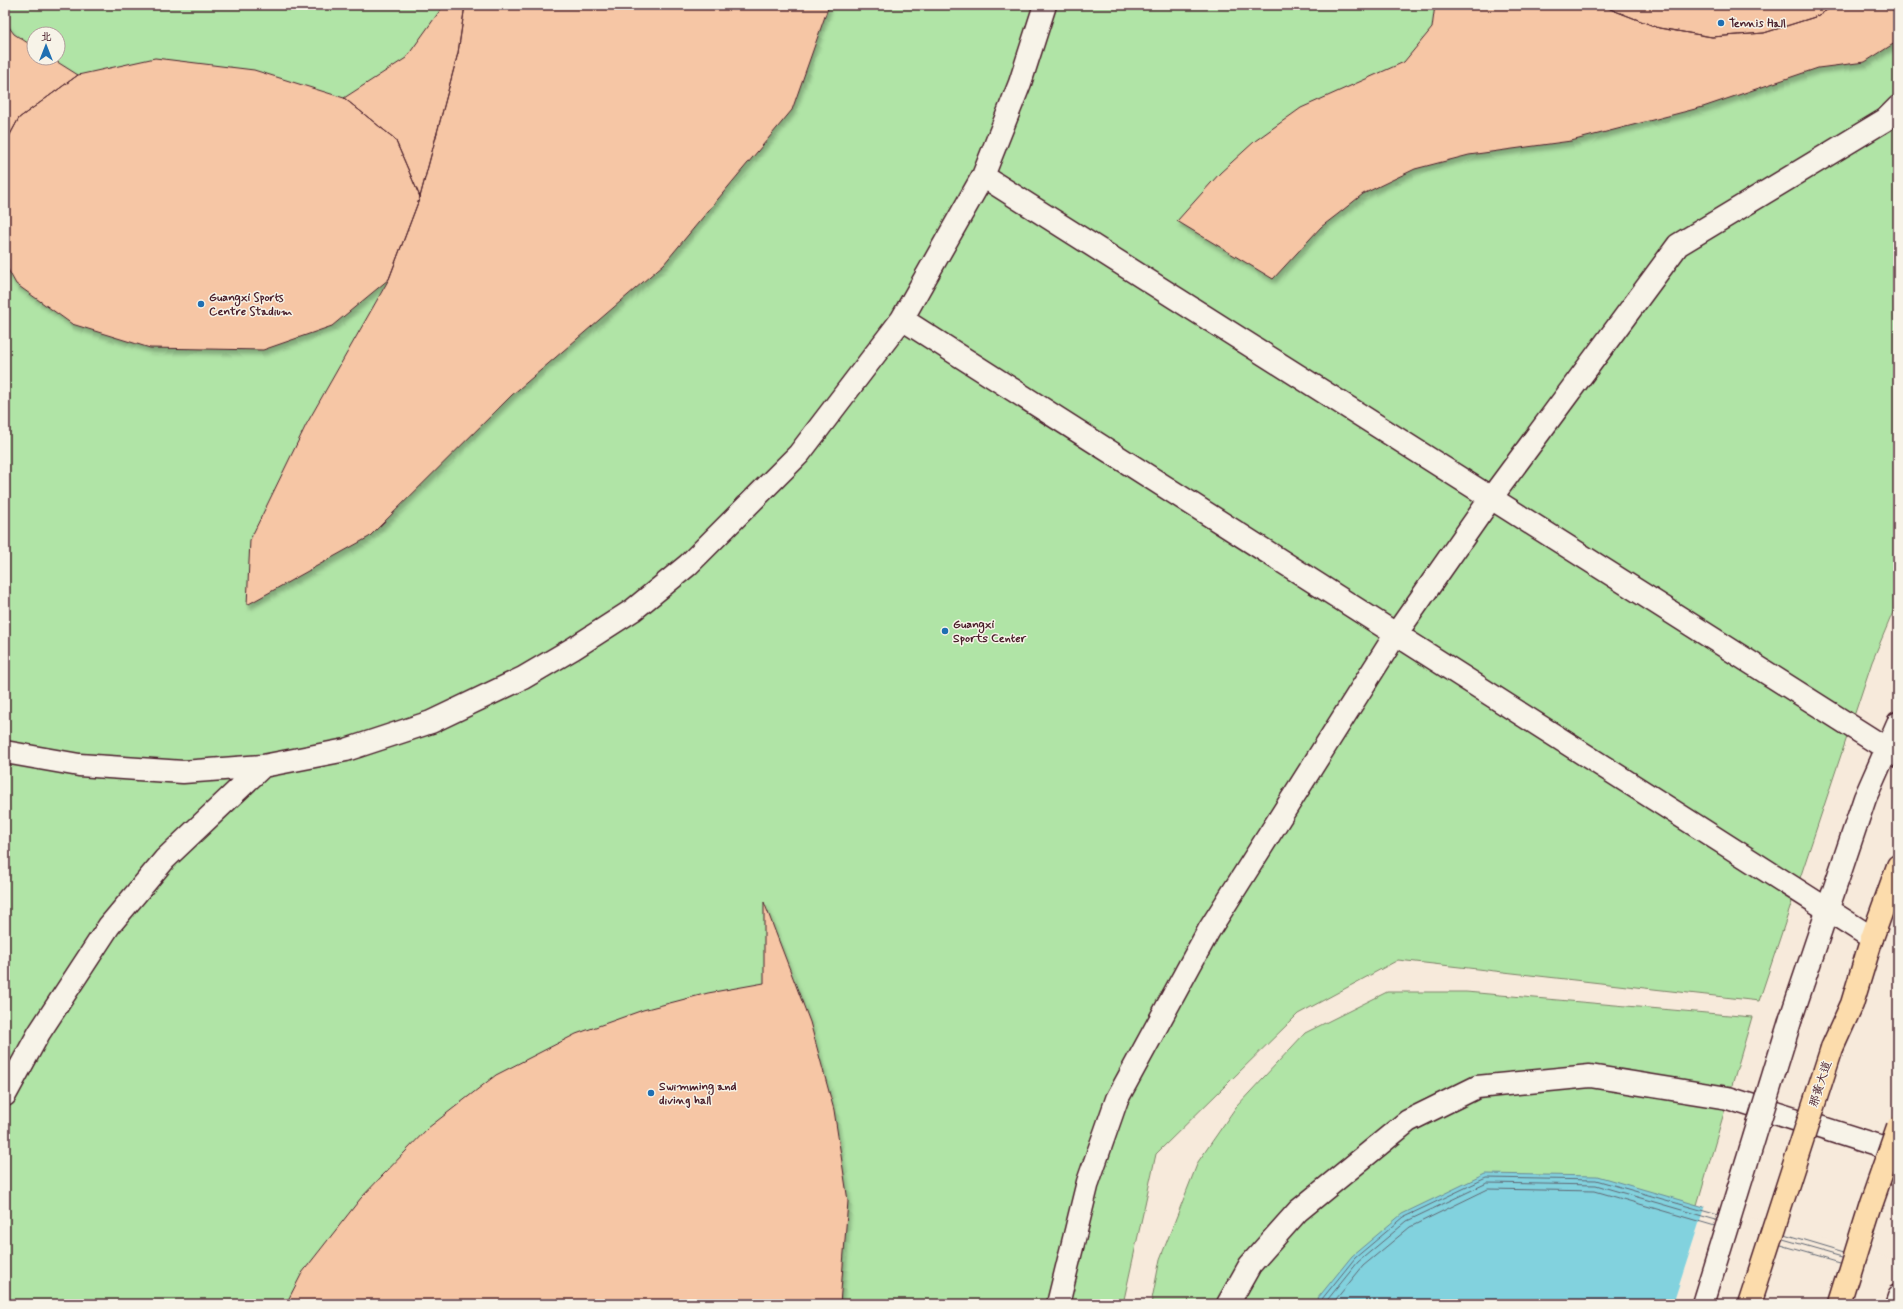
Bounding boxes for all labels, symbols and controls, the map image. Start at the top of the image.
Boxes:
place label: Tennis Hall [1729,16,1786,32]
marker: Tennis Hall [1716,18,1726,28]
north arrow [26,26,66,66]
text: 北 [41,30,52,44]
place label: Guangxi Sports Centre Stadium [209,290,293,320]
marker: Guangxi Sports Centre Stadium [196,299,206,309]
place label: Guangxi Sports Center [953,617,1027,647]
marker: Guangxi Sports Center [940,626,950,636]
street label: 那黄大道 [1806,1059,1836,1110]
place label: Swimming and diving hall [659,1079,737,1109]
marker: Swimming and diving hall [646,1088,656,1098]

